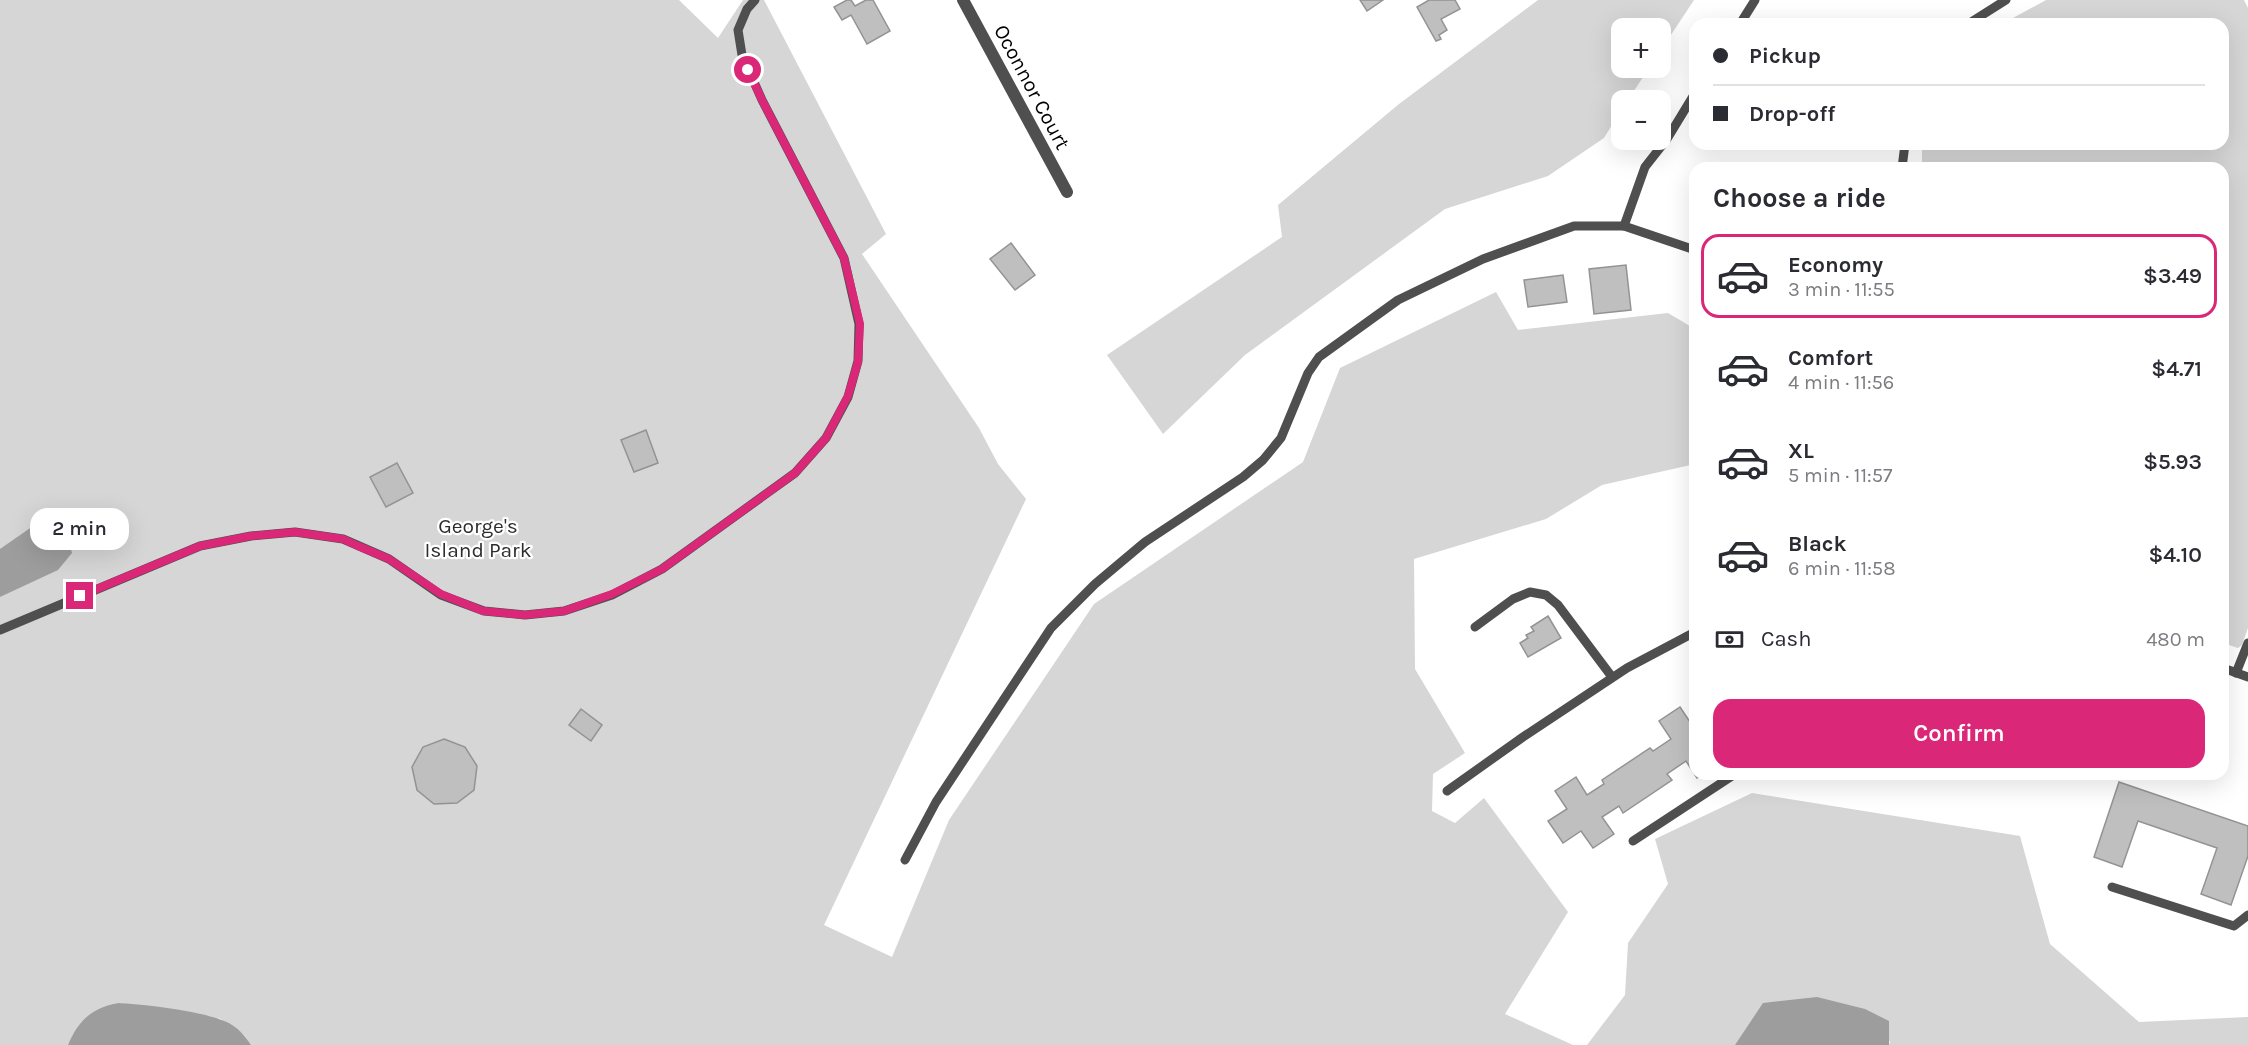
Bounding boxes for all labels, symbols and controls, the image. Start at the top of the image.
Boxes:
map controls [1611,18,1671,150]
button: + [1611,18,1671,78]
street label: Oconnor Court [989,21,1075,154]
text: Pickup [1749,43,1821,69]
route start [734,56,761,83]
button: − [1611,90,1671,150]
text: Drop-off [1749,101,1835,127]
text: Choose a ride [1713,182,1886,214]
icon: car [1716,249,1770,303]
text: Economy [1788,252,1883,278]
text: $3.49 [2143,263,2202,289]
text: 3 min · 11:55 [1788,278,1895,301]
icon: car [1716,342,1770,396]
text: Comfort [1788,345,1873,371]
text: $4.71 [2151,356,2202,382]
text: 4 min · 11:56 [1788,371,1894,394]
icon: car [1716,435,1770,489]
text: XL [1788,438,1814,464]
text: $5.93 [2143,449,2202,475]
text: 5 min · 11:57 [1788,464,1892,487]
callout: 2 min [31,509,130,551]
park label: George's Island Park [424,514,532,562]
text: 2 min [52,517,107,540]
icon: car [1716,528,1770,582]
text: Black [1788,531,1847,557]
text: $4.10 [2148,542,2202,568]
text: 6 min · 11:58 [1788,557,1895,580]
route end [66,582,93,609]
icon: cash [1713,623,1746,656]
text: Cash [1761,626,1811,652]
text: 480 m [2146,628,2205,651]
button: Confirm [1713,699,2205,768]

